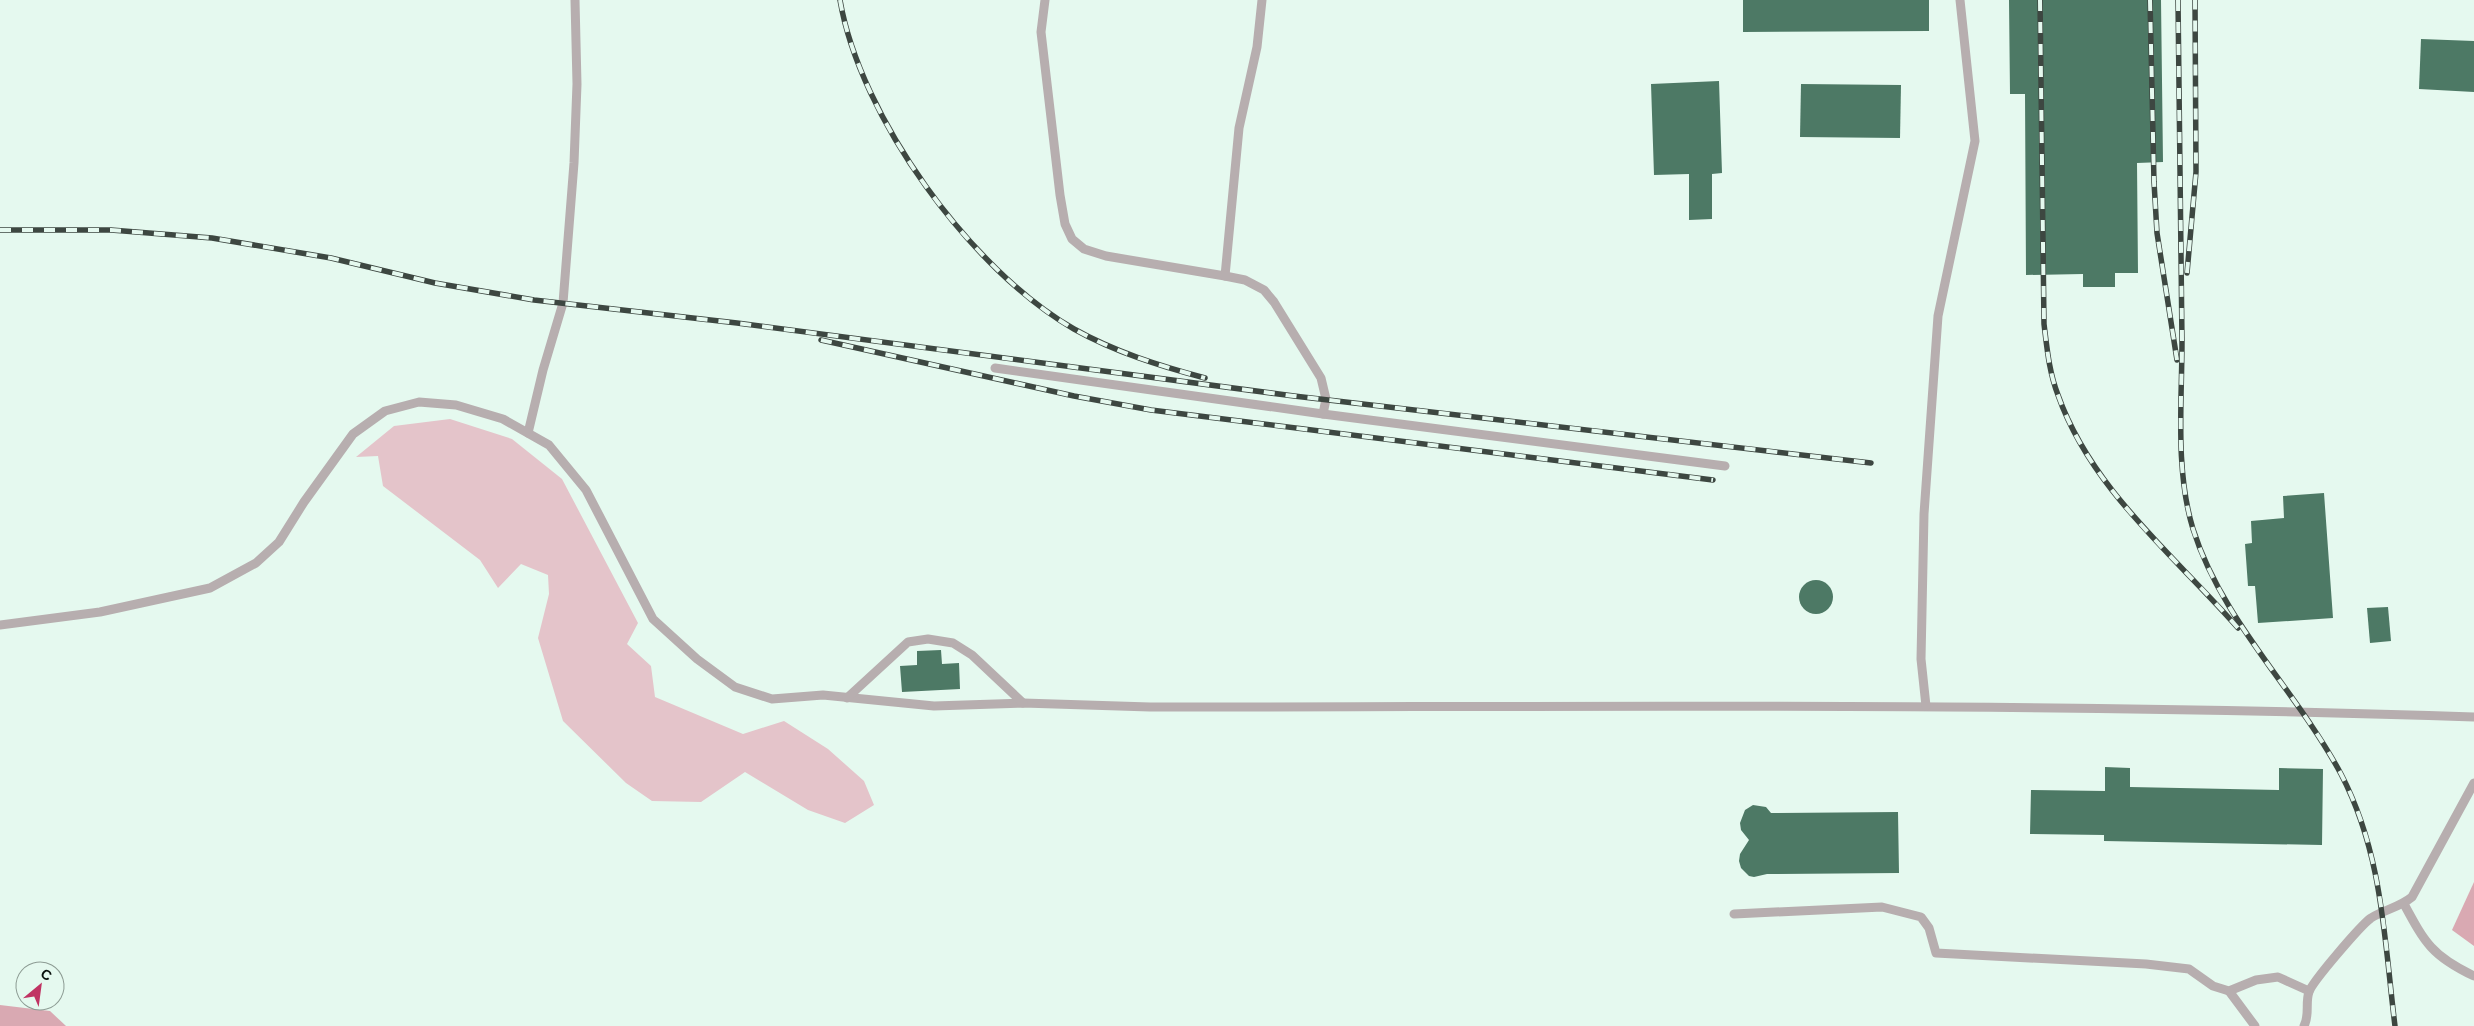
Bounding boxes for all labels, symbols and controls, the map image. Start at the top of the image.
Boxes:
north arrow [15,961,65,1011]
text: С [38,965,55,984]

